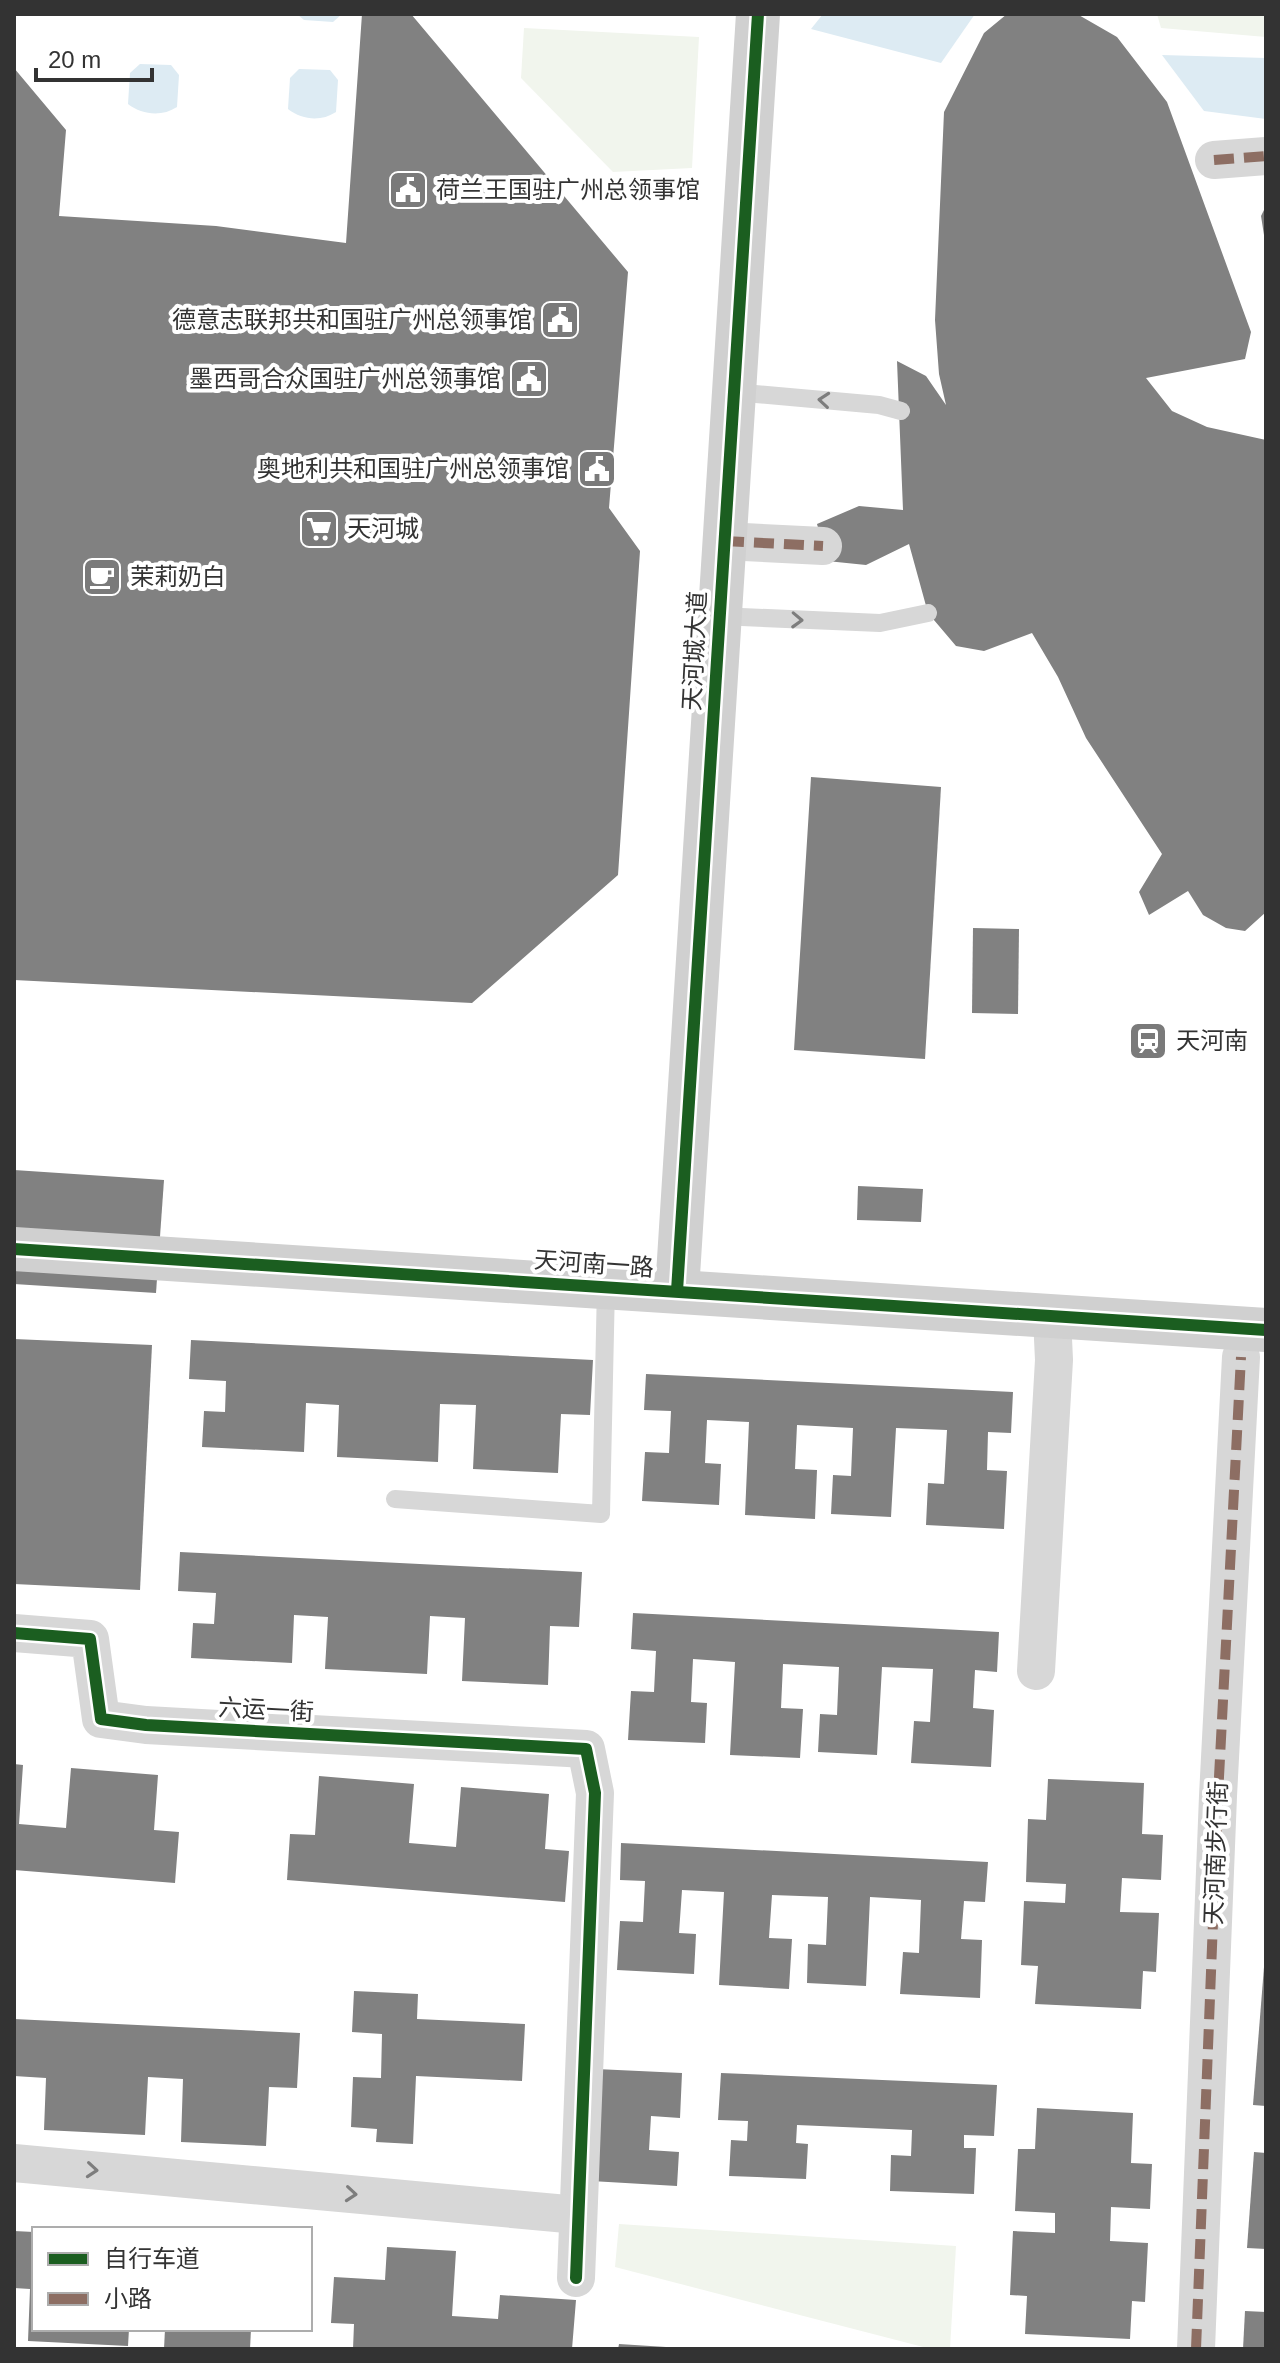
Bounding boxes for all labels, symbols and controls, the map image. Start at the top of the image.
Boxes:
scale bar [36,32,152,82]
text: 20 m [48,46,101,73]
public building icon: 荷兰王国驻广州总领事馆 [387,169,429,211]
place label: 荷兰王国驻广州总领事馆 [436,176,700,203]
public building icon: 德意志联邦共和国驻广州总领事馆 [539,299,581,341]
place label: 德意志联邦共和国驻广州总领事馆 [172,306,532,333]
public building icon: 墨西哥合众国驻广州总领事馆 [508,358,550,400]
place label: 墨西哥合众国驻广州总领事馆 [189,365,501,392]
one-way arrow [817,392,830,409]
public building icon: 奥地利共和国驻广州总领事馆 [576,448,618,490]
place label: 奥地利共和国驻广州总领事馆 [257,455,569,482]
supermarket icon: 天河城 [298,508,340,550]
place label: 天河城 [347,515,419,542]
cafe icon: 茉莉奶白 [81,556,123,598]
place label: 茉莉奶白 [130,563,226,590]
street label: 天河城大道 [678,590,711,712]
one-way arrow [791,611,804,628]
station icon: 天河南 [1127,1020,1169,1062]
place label: 天河南 [1176,1027,1248,1054]
street label: 天河南一路 [533,1246,655,1281]
street label: 六运一街 [217,1694,315,1725]
street label: 天河南步行街 [1199,1781,1232,1925]
one-way arrow [86,2162,99,2179]
one-way arrow [345,2186,358,2203]
legend [32,2227,312,2331]
text: 自行车道 [104,2245,200,2272]
text: 小路 [104,2285,152,2312]

